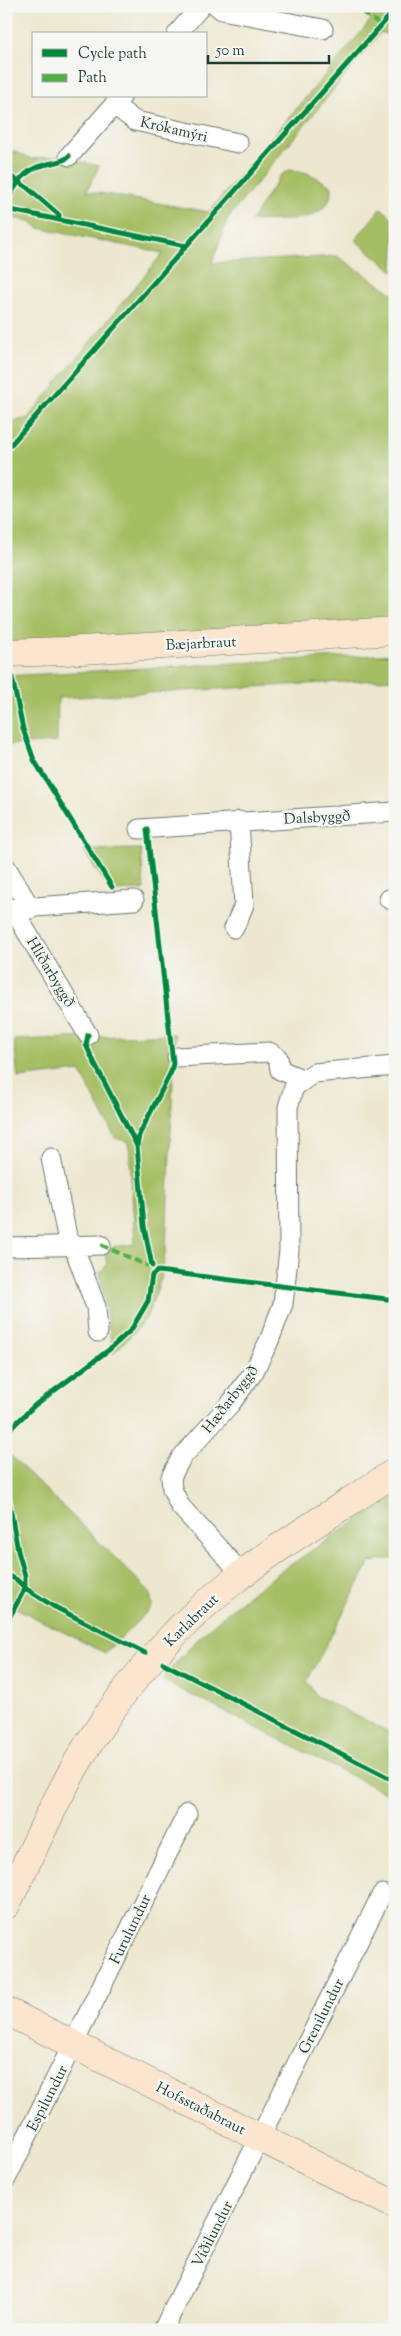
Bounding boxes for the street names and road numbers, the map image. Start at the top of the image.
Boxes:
street label: Krókamýri [138,113,210,148]
street label: Bæjarbraut [165,632,237,657]
street label: Dalsbyggð [283,806,351,831]
street label: Hlíðarbyggð [21,934,79,1012]
street label: Hæðarbyggð [198,1362,264,1438]
street label: Karlabraut [160,1590,224,1652]
street label: Furulundur [105,1891,157,1968]
street label: Grenilundur [294,1975,350,2058]
street label: Espilundur [23,2062,74,2135]
street label: Hofsstaðabraut [152,2078,249,2141]
street label: Víðilundur [188,2198,239,2271]

